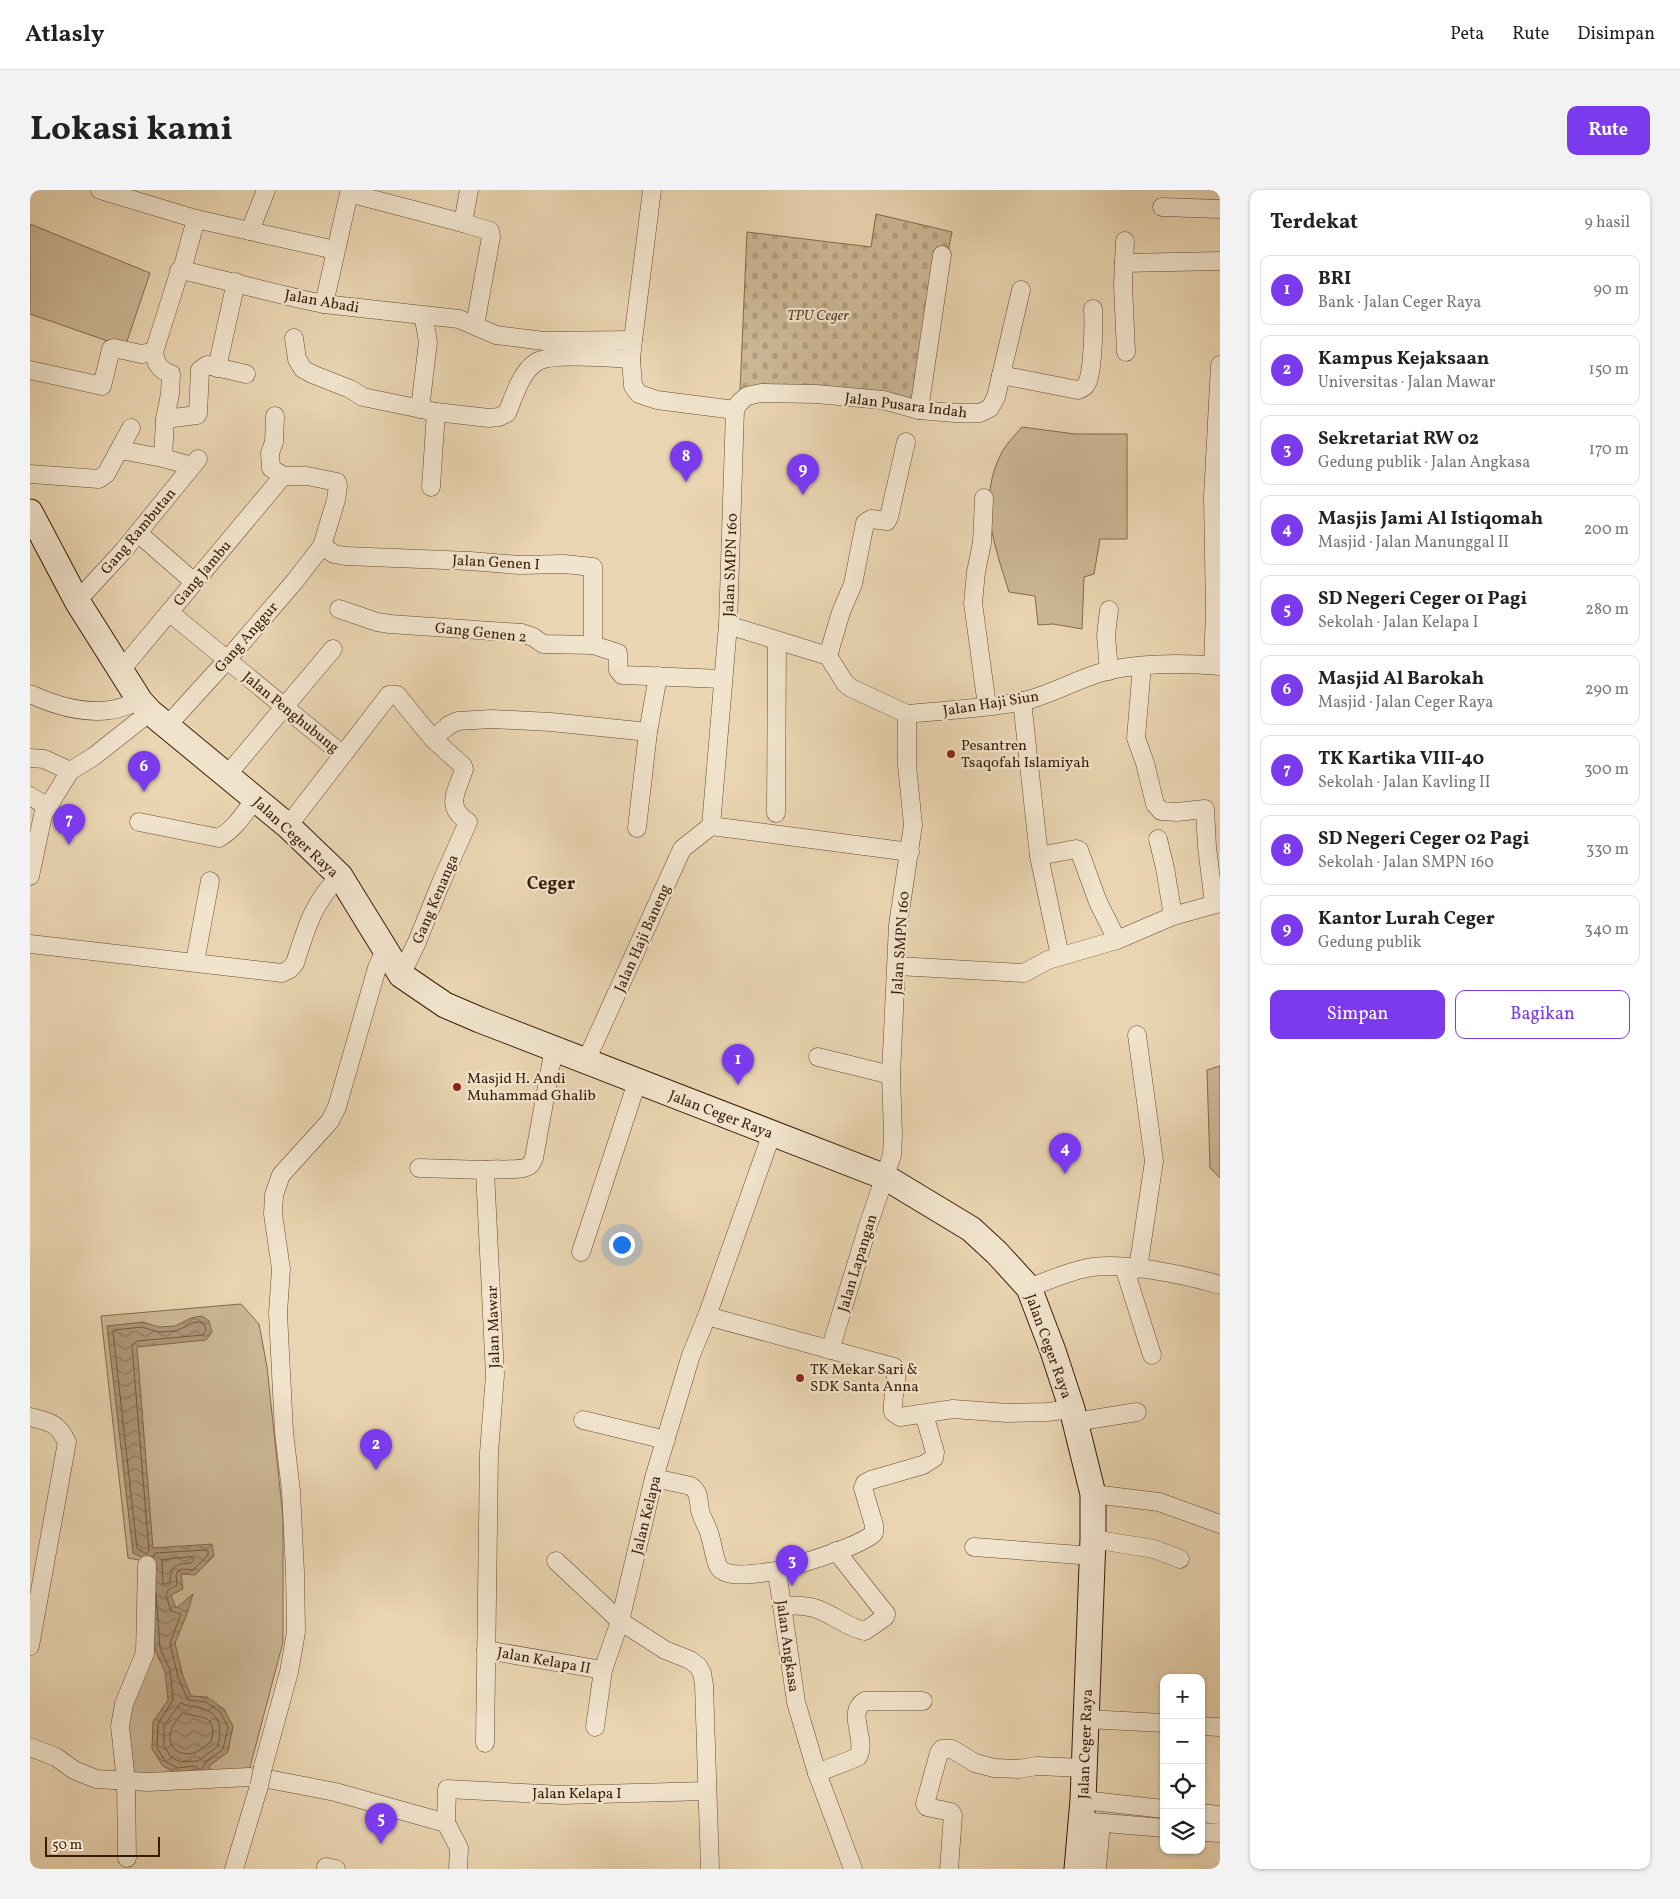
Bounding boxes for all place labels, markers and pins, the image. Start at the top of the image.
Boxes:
pin: 8 [670,441,702,482]
pin: 9 [787,454,819,495]
place label: Pesantren Tsaqofah Islamiyah [961,736,1090,774]
marker: Pesantren Tsaqofah Islamiyah [945,748,957,760]
pin: 6 [128,751,160,792]
pin: 7 [53,804,85,845]
pin: 1 [722,1044,754,1085]
place label: Masjid H. Andi Muhammad Ghalib [467,1069,596,1107]
marker: Masjid H. Andi Muhammad Ghalib [451,1081,463,1093]
pin: 4 [1049,1133,1081,1174]
place label: TK Mekar Sari & SDK Santa Anna [810,1360,919,1398]
marker: TK Mekar Sari & SDK Santa Anna [794,1372,806,1384]
pin: 2 [360,1429,392,1470]
pin: 3 [776,1545,808,1586]
pin: 5 [365,1803,397,1844]

